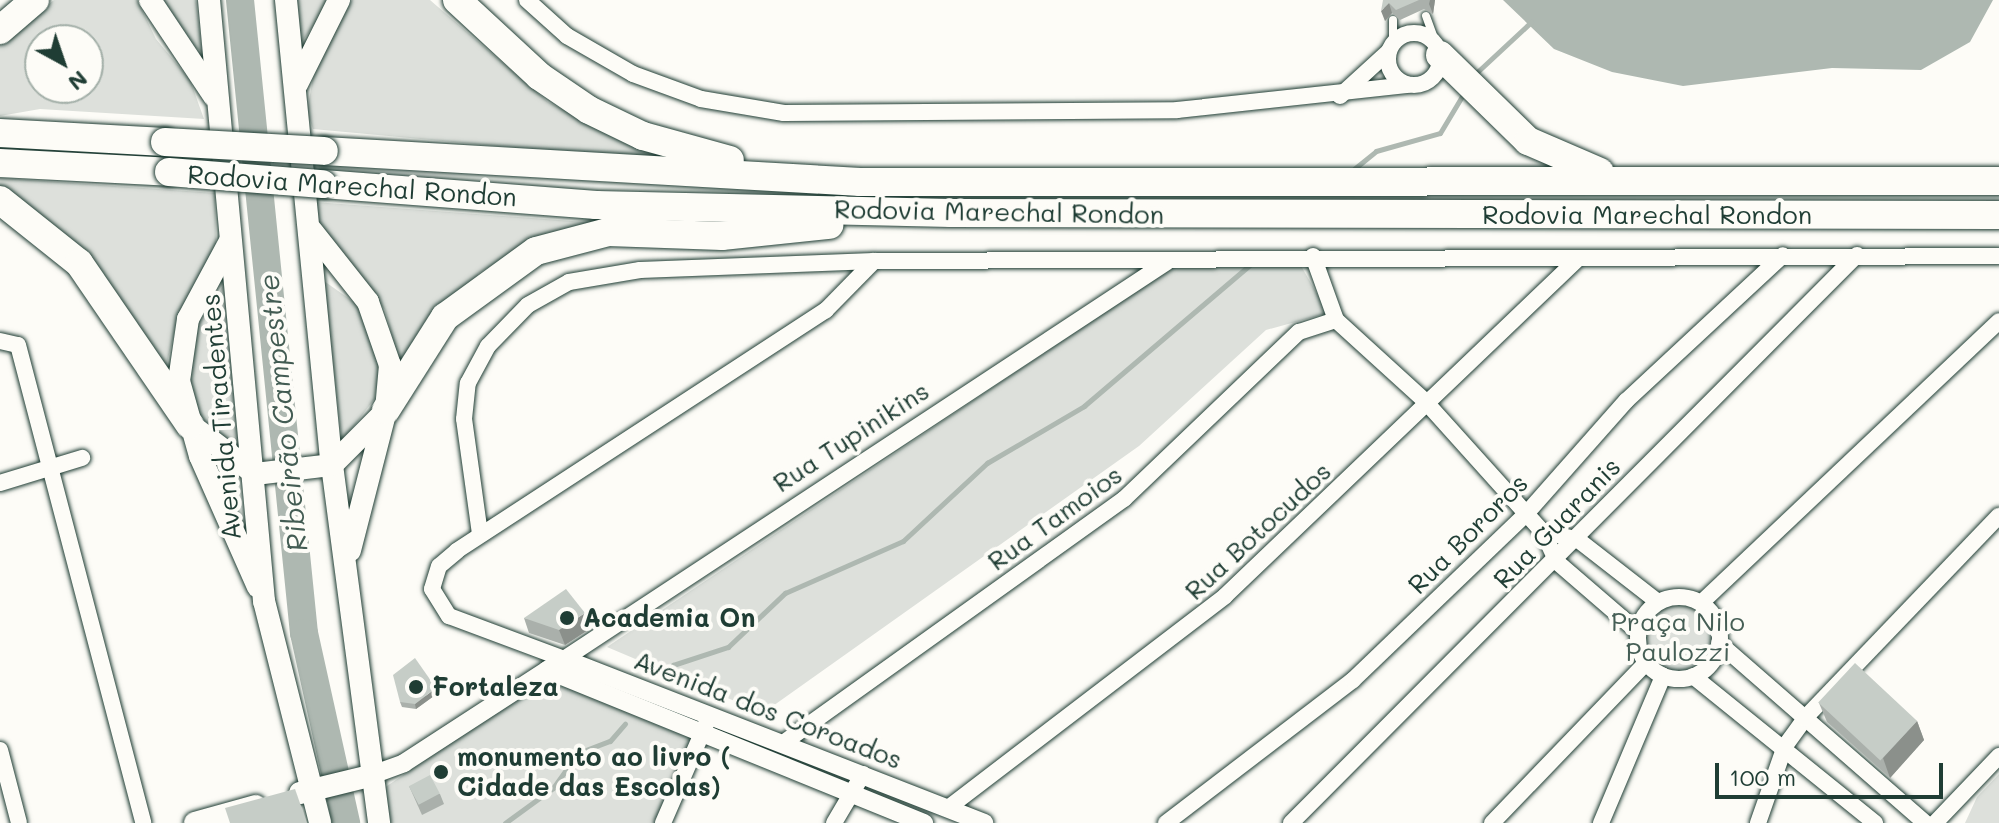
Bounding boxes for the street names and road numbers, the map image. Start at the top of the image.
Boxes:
street label: Rodovia Marechal Rondon [186,159,518,213]
street label: Rodovia Marechal Rondon [834,194,1164,230]
street label: Rodovia Marechal Rondon [1482,199,1812,231]
street label: Avenida Tiradentes [195,292,247,542]
street label: Rua Tupinikins [767,375,935,499]
street label: Rua Guaranis [1487,451,1627,595]
street label: Rua Botocudos [1179,456,1337,606]
street label: Rua Tamoios [982,459,1128,577]
street label: Rua Bororos [1402,468,1534,600]
street label: Avenida dos Coroados [630,644,906,776]

